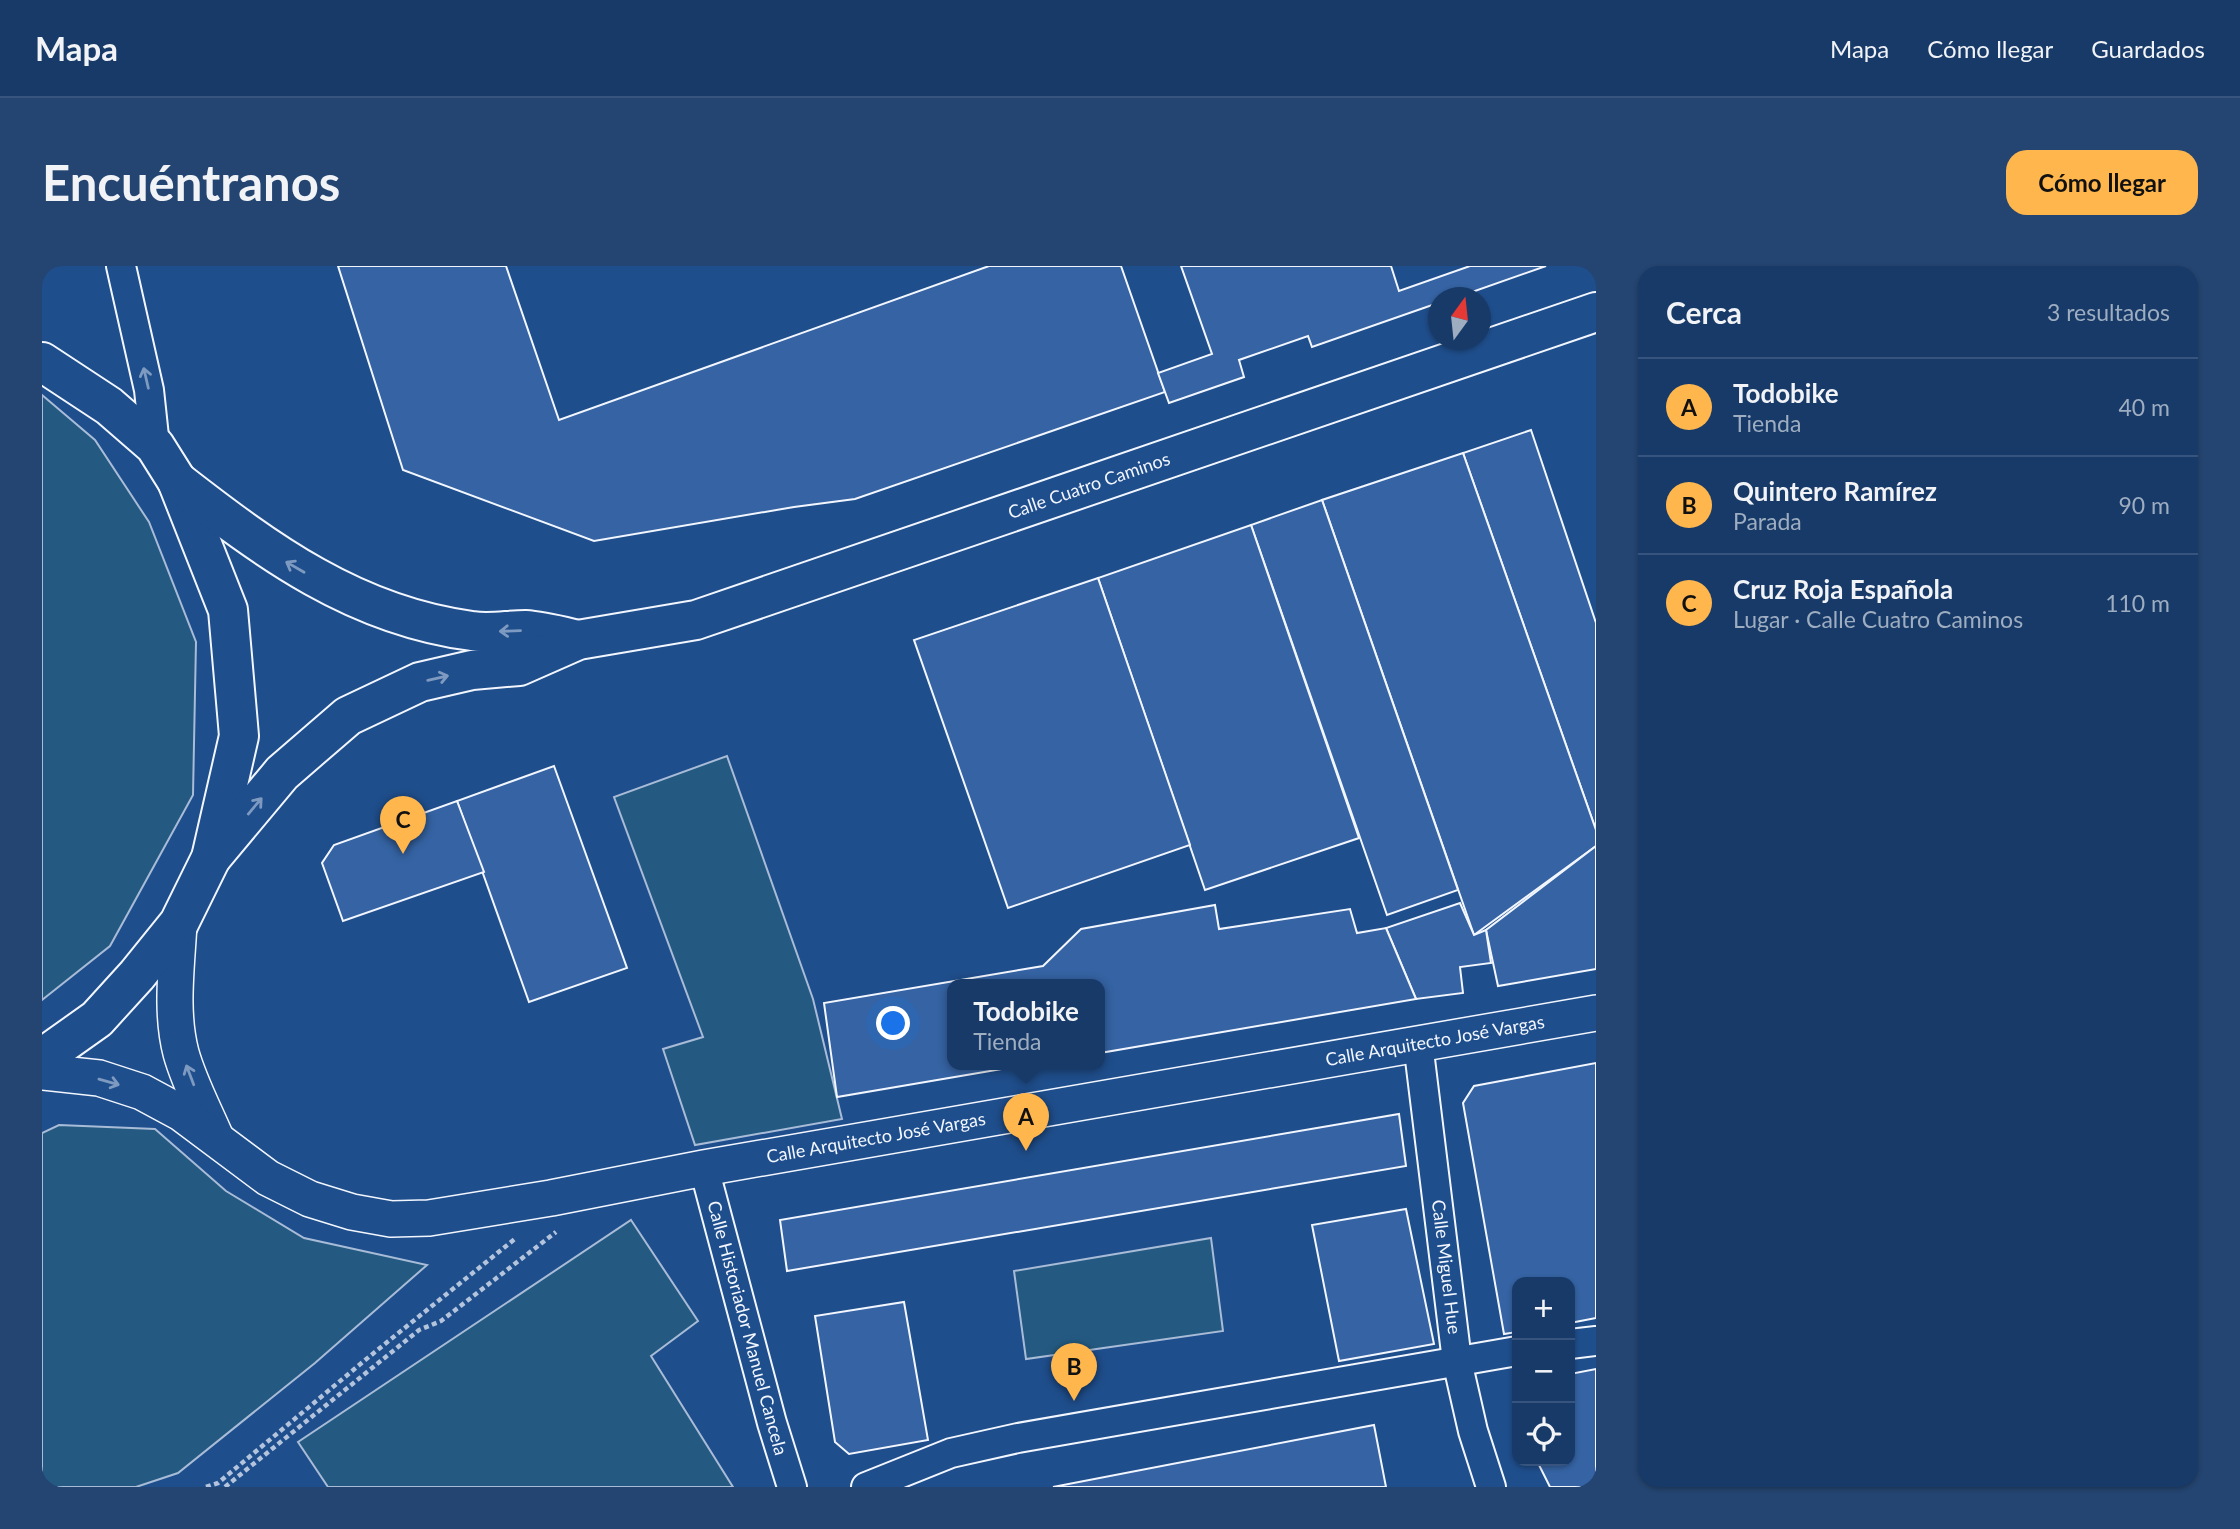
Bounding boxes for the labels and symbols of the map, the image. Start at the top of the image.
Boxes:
north arrow [1428,287,1491,350]
one-way arrow [139,367,152,390]
street label: Calle Cuatro Caminos [1005,447,1173,523]
one-way arrow [286,560,306,574]
one-way arrow [499,624,522,637]
one-way arrow [426,670,449,684]
pin: C [380,796,426,854]
one-way arrow [247,797,263,815]
your location [876,1006,910,1040]
street label: Calle Arquitecto José Vargas [1324,1010,1546,1070]
one-way arrow [183,1065,195,1086]
one-way arrow [98,1076,120,1089]
pin: A [1003,1093,1049,1151]
street label: Calle Arquitecto José Vargas [765,1107,987,1167]
street label: Calle Historiador Manuel Cancela [703,1198,793,1458]
street label: Calle Miguel Hue [1428,1198,1466,1335]
pin: B [1051,1343,1097,1401]

